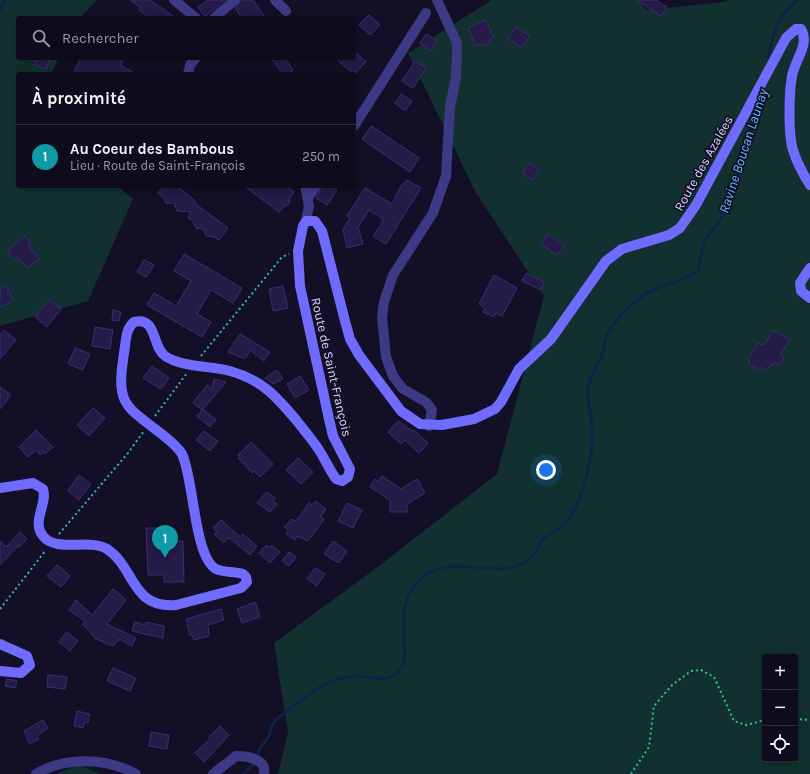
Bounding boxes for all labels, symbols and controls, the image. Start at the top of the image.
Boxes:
search box [16,16,356,60]
icon: search [30,27,52,49]
text: Rechercher [62,29,139,47]
water label: Ravine Boucan Launay [715,86,772,216]
text: À proximité [32,88,126,108]
street label: Route des Azalées [671,113,736,213]
text: Au Coeur des Bambous [70,140,234,158]
text: 1 [43,149,47,164]
text: 250 m [302,149,340,164]
text: Lieu · Route de Saint-François [70,158,245,173]
street label: Route de Saint-François [308,296,355,438]
your location [536,460,556,480]
pin: 1 [152,525,178,558]
map controls [762,654,798,762]
button: + [762,654,798,690]
button: − [762,690,798,726]
button: locate [762,726,798,762]

